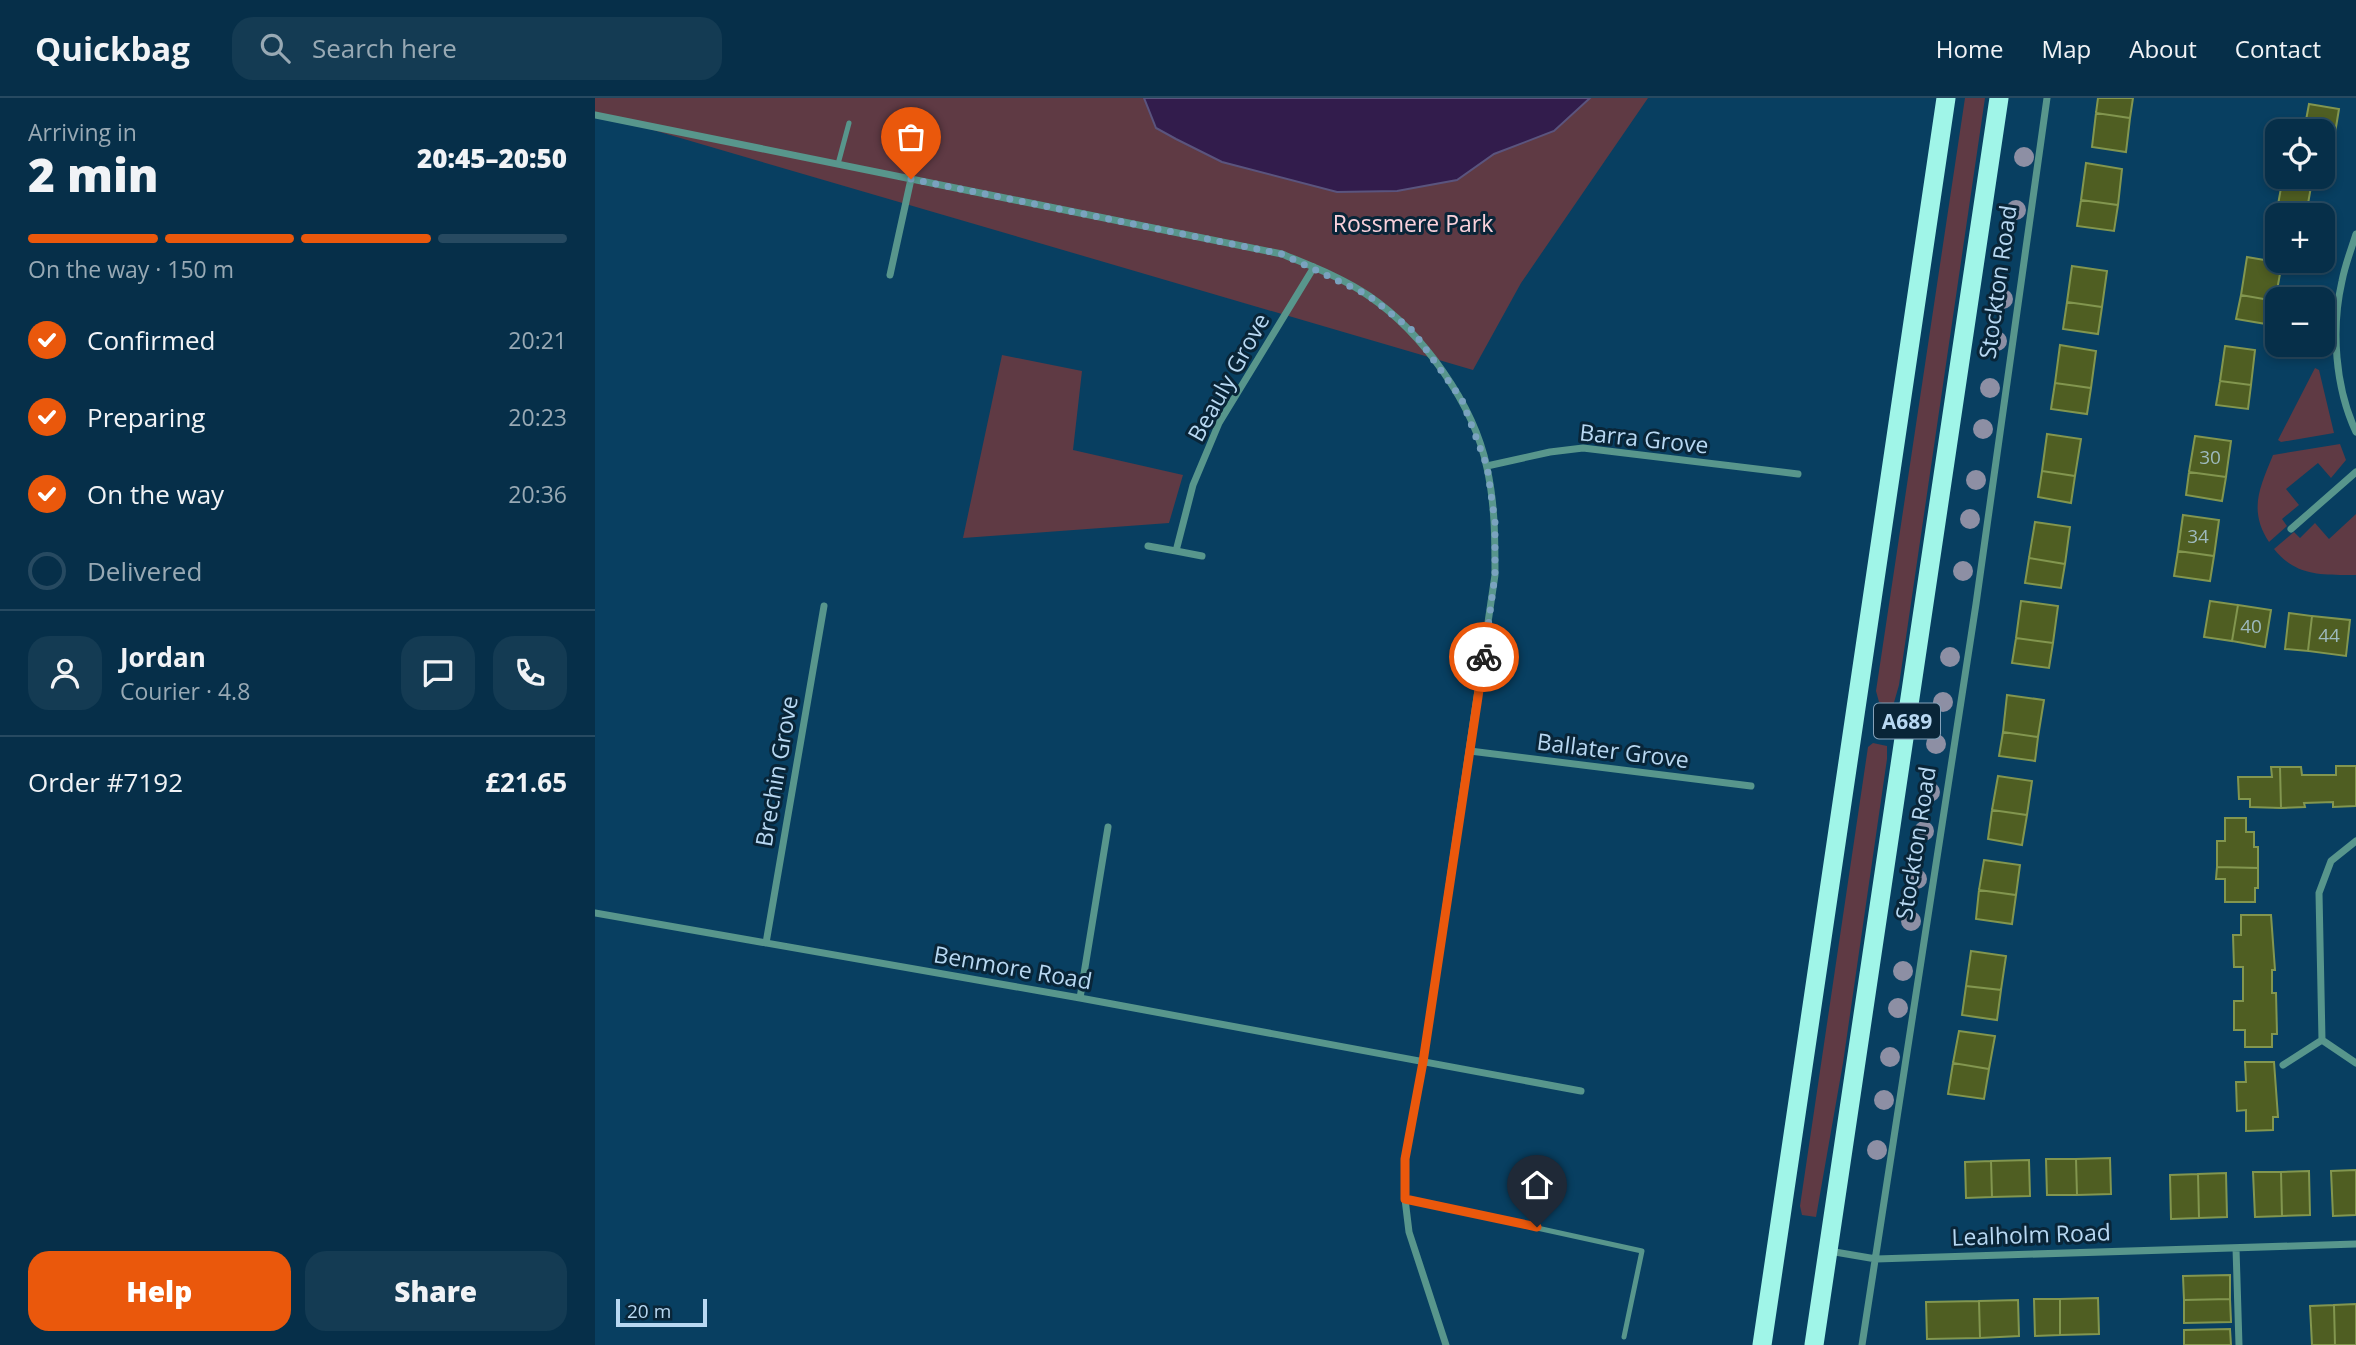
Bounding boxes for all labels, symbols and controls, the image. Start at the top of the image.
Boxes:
search box [232,17,722,80]
text: Quickbag [35,26,190,71]
icon: search [256,29,294,67]
text: Search here [312,30,457,66]
text: Home [1936,32,2004,65]
text: Map [2042,32,2091,65]
text: About [2129,32,2197,65]
text: Contact [2235,32,2321,65]
pin [881,107,941,179]
text: Arriving in [28,116,137,148]
icon: bag [892,118,930,156]
map controls [2265,119,2335,357]
button: locate [2265,119,2335,189]
text: 20:45–20:50 [417,140,567,176]
text: 2 min [28,143,159,205]
street label: Stockton Road [1970,203,2024,361]
button: + [2265,203,2335,273]
park label: Rossmere Park [1333,207,1493,239]
text: On the way · 150 m [28,253,234,285]
button: − [2265,287,2335,357]
street label: Beauly Grove [1180,307,1276,447]
icon: check [28,321,66,359]
text: Confirmed [87,322,215,358]
text: 20:21 [508,324,567,356]
icon: check [28,398,66,436]
text: Preparing [87,399,205,435]
text: 20:23 [508,401,567,433]
street label: Barra Grove [1578,415,1710,461]
house number: 30 [2199,444,2221,470]
icon: check [28,475,66,513]
text: On the way [87,476,224,512]
text: 20:36 [508,478,567,510]
house number: 34 [2187,523,2209,549]
text: Delivered [87,553,202,589]
house number: 40 [2240,613,2262,639]
courier [1449,622,1519,692]
house number: 44 [2318,622,2340,648]
button: person [28,636,102,710]
button: chat [401,636,475,710]
button: phone [493,636,567,710]
icon: bike [1465,638,1503,676]
text: Jordan [120,639,206,675]
text: Courier · 4.8 [120,675,250,707]
street label: Brechin Grove [747,693,805,849]
road number: A689 [1874,704,1940,738]
street label: Ballater Grove [1535,725,1691,775]
text: Order #7192 [28,764,183,800]
text: £21.65 [485,764,567,800]
street label: Stockton Road [1887,764,1943,922]
street label: Benmore Road [931,937,1095,997]
pin [1507,1155,1567,1227]
icon: home [1518,1166,1556,1204]
street label: Lealholm Road [1951,1215,2111,1253]
button: Help [28,1251,291,1331]
button: Share [305,1251,567,1331]
scale bar [616,1296,707,1328]
text: 20 m [627,1298,671,1324]

